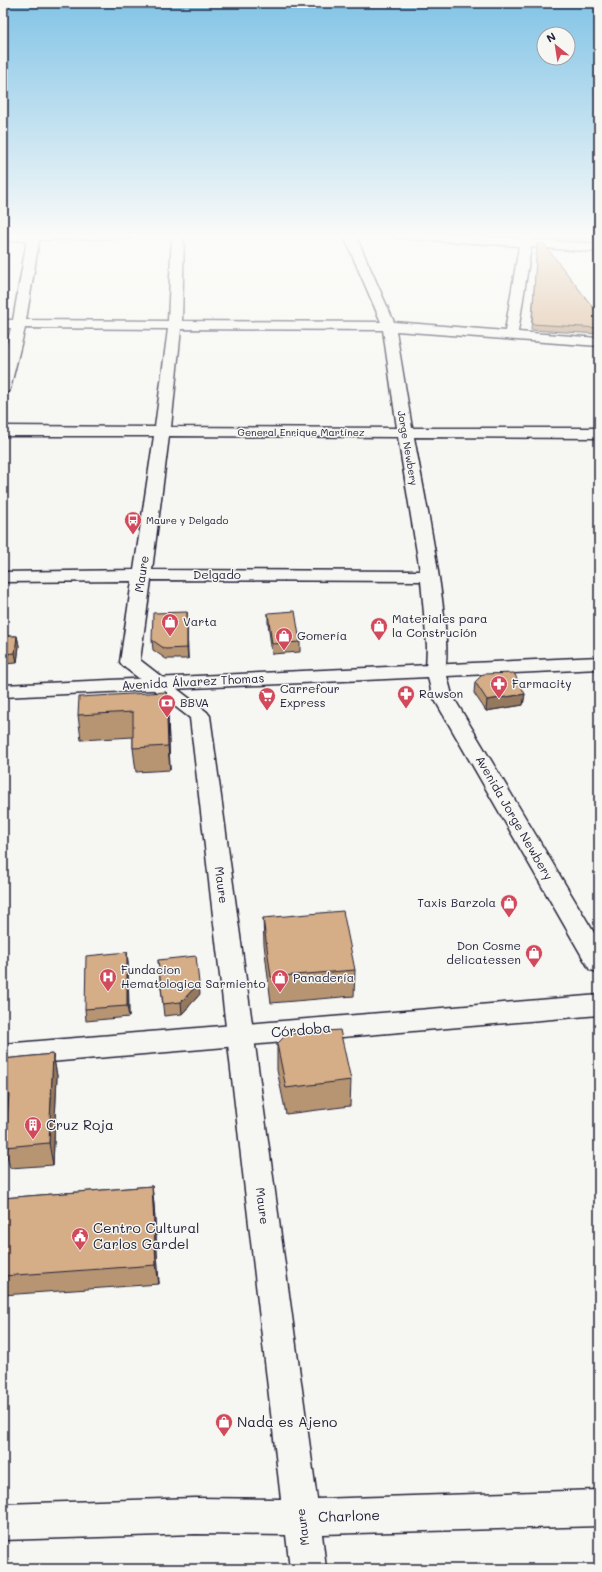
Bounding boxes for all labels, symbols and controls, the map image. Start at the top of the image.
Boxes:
north arrow [536,26,576,66]
text: N [543,28,558,45]
street label: Jorge Newbery [395,409,421,487]
street label: General Enrique Martínez [238,425,365,439]
bus stop icon: Maure y Delgado [123,510,143,535]
place label: Maure y Delgado [146,513,228,527]
street label: Maure [130,554,152,593]
street label: Delgado [193,566,241,582]
place label: Materiales para la Construción [392,610,487,640]
shop icon: Varta [160,612,180,637]
place label: Varta [183,613,217,629]
shop icon: Materiales para la Construción [369,616,389,641]
shop icon: Gomería [274,626,294,651]
place label: Gomería [297,627,347,643]
street label: Avenida Álvarez Thomas [121,669,265,693]
pharmacy icon: Farmacity [489,674,509,699]
place label: Farmacity [512,675,572,691]
place label: Carrefour Express [280,680,340,710]
pharmacy icon: Rawson [396,684,416,709]
place label: Rawson [419,685,463,701]
supermarket icon: Carrefour Express [257,686,277,711]
bank icon: BBVA [157,693,177,718]
place label: BBVA [180,694,209,710]
street label: Avenida Jorge Newbery [473,752,557,883]
street label: Maure [212,866,232,904]
shop icon: Taxis Barzola [499,893,519,918]
place label: Taxis Barzola [417,894,496,910]
place label: Don Cosme delicatessen [446,937,521,967]
shop icon: Don Cosme delicatessen [524,943,544,968]
place label: Fundacion Hematologica Sarmiento [121,961,266,991]
hospital icon: Fundacion Hematologica Sarmiento [98,967,118,992]
shop icon: Panadería [270,968,290,993]
place label: Panadería [293,969,354,985]
street label: Córdoba [270,1017,332,1042]
building icon: Cruz Roja [23,1115,43,1140]
place label: Cruz Roja [46,1115,114,1134]
street label: Maure [253,1187,273,1225]
place label: Centro Cultural Carlos Gardel [93,1218,200,1253]
public building icon: Centro Cultural Carlos Gardel [70,1226,90,1251]
shop icon: Nada es Ajeno [214,1412,234,1437]
place label: Nada es Ajeno [237,1412,337,1431]
street label: Charlone [318,1505,380,1526]
street label: Maure [292,1508,312,1546]

